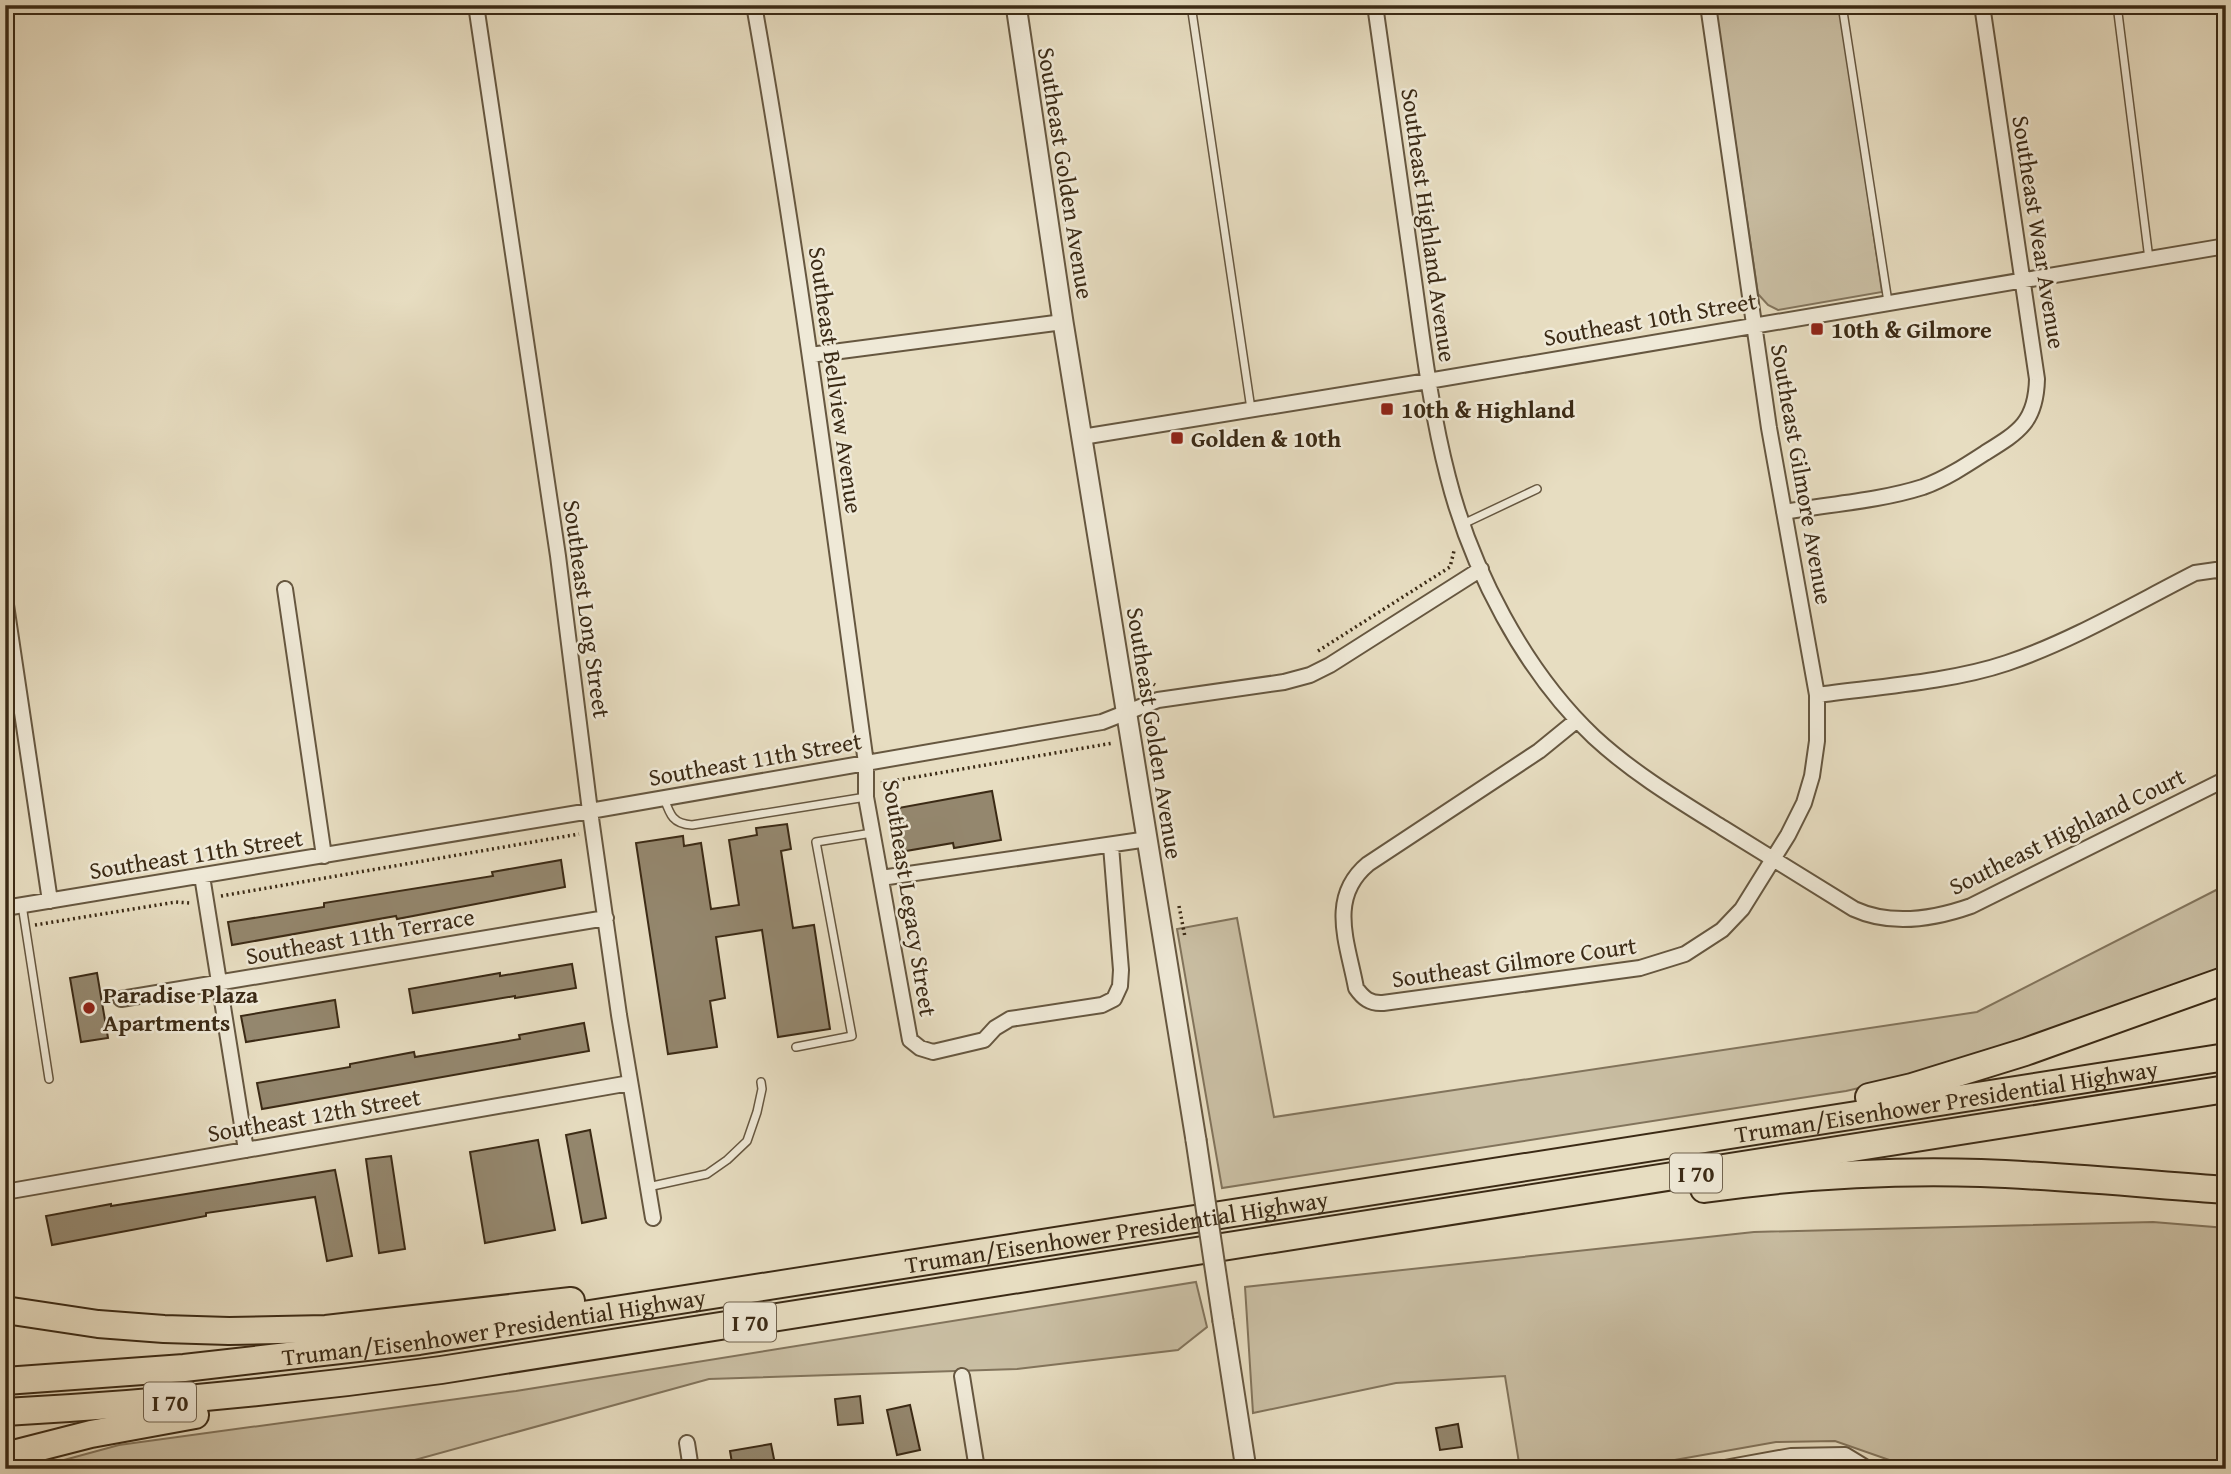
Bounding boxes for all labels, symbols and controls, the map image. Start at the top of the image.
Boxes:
street label: Southeast Golden Avenue [1029,45,1103,301]
street label: Southeast Highland Avenue [1392,86,1466,364]
street label: Southeast Wear Avenue [2003,113,2075,351]
street label: Southeast Bellview Avenue [800,244,872,516]
street label: Southeast 10th Street [1541,283,1760,355]
place label: 10th & Gilmore [1831,312,1992,347]
marker: 10th & Gilmore [1809,321,1825,337]
street label: Southeast Gilmore Avenue [1762,341,1842,607]
place label: 10th & Highland [1401,392,1575,427]
marker: 10th & Highland [1379,401,1395,417]
place label: Golden & 10th [1191,421,1341,456]
marker: Golden & 10th [1169,430,1185,446]
street label: Southeast Long Street [554,498,620,721]
street label: Southeast Golden Avenue [1118,605,1192,861]
street label: Southeast 11th Street [646,723,865,795]
street label: Southeast Highland Court [1943,758,2192,904]
street label: Southeast Legacy Street [874,777,946,1020]
street label: Southeast 11th Street [87,820,306,888]
street label: Southeast 11th Terrace [243,899,477,973]
street label: Southeast Gilmore Court [1389,927,1639,997]
place label: Paradise Plaza Apartments [103,977,259,1040]
marker: Paradise Plaza Apartments [81,1000,97,1016]
street label: Truman/Eisenhower Presidential Highway [1732,1050,2160,1151]
street label: Southeast 12th Street [205,1079,424,1151]
road number: I 70 [1670,1154,1722,1192]
street label: Truman/Eisenhower Presidential Highway [902,1181,1331,1282]
street label: Truman/Eisenhower Presidential Highway [280,1279,708,1374]
road number: I 70 [724,1302,776,1342]
road number: I 70 [144,1382,196,1422]

